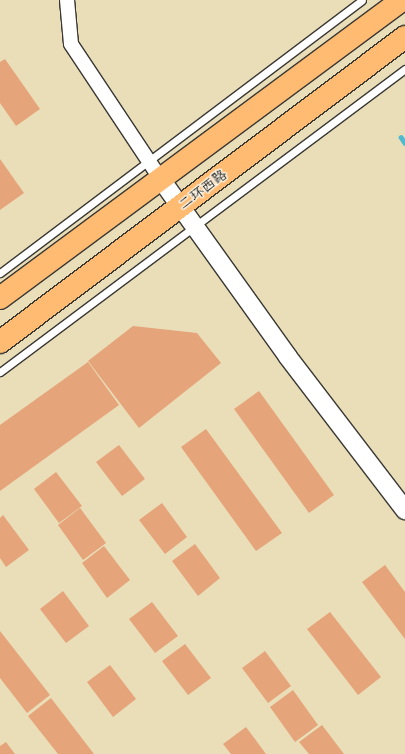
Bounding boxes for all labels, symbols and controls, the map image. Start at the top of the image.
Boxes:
street label: 二环西路 [176,166,230,214]

